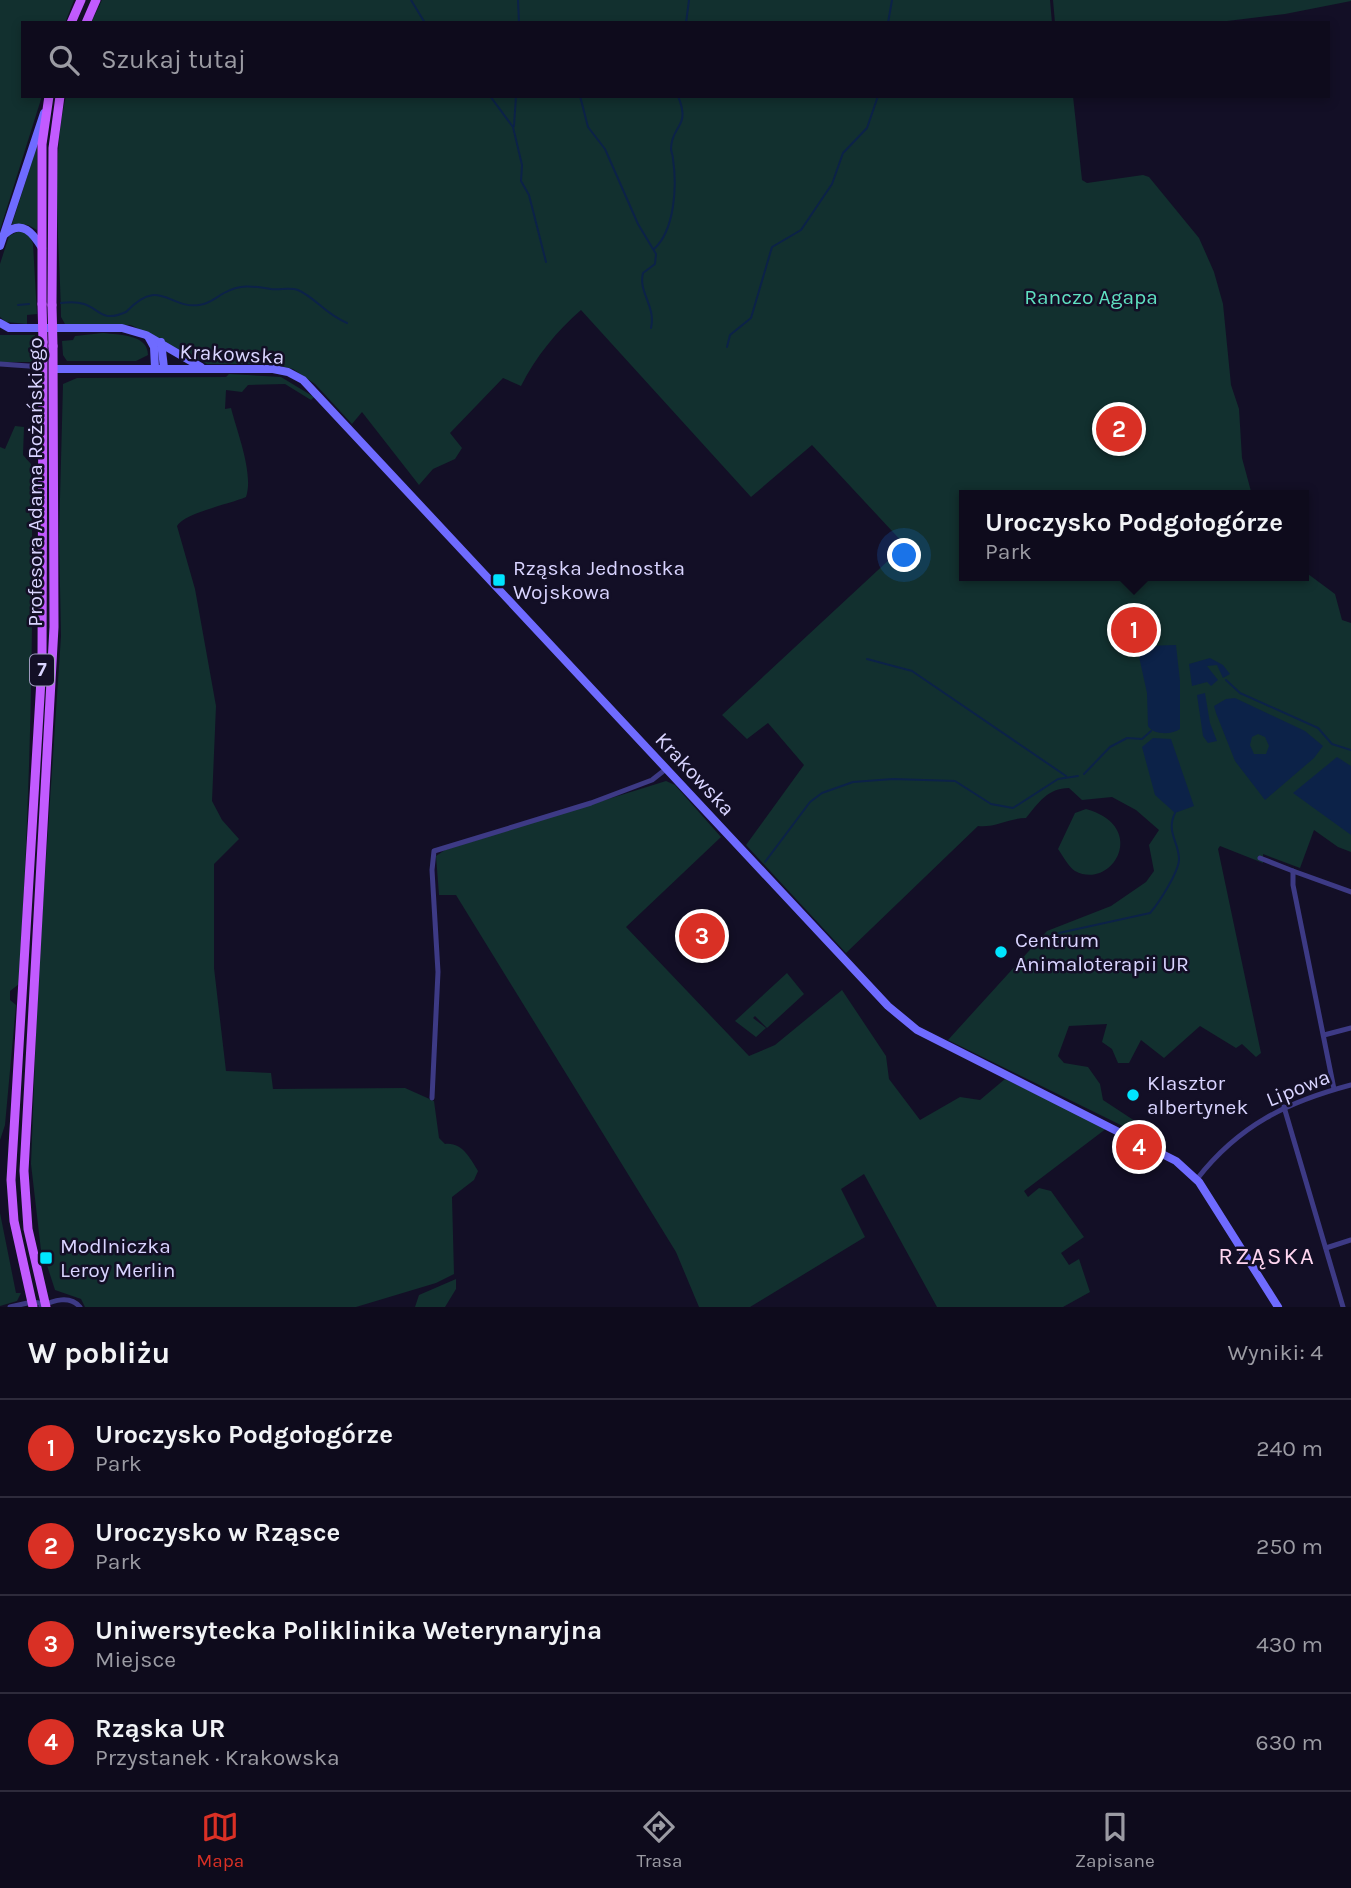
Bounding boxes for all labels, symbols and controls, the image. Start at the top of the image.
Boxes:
search box [21,21,1330,98]
icon: search [45,41,83,79]
text: Szukaj tutaj [101,44,246,75]
park label: Ranczo Agapa [1024,285,1158,309]
street label: Profesora Adama Rożańskiego [23,337,47,627]
street label: Krakowska [179,339,285,369]
pin: 2 [1096,403,1142,455]
popup [959,490,1309,581]
text: Uroczysko Podgołogórze [985,507,1283,538]
your location [887,538,921,572]
text: Park [985,538,1032,565]
place label: Rząska Jednostka Wojskowa [513,556,685,604]
marker: Rząska Jednostka Wojskowa [491,572,507,588]
pin: 1 [1111,604,1157,656]
road number: 7 [30,654,54,685]
street label: Krakowska [650,727,740,821]
pin: 3 [679,910,725,962]
place label: Centrum Animaloterapii UR [1015,928,1189,976]
marker: Centrum Animaloterapii UR [993,944,1009,960]
street label: Lipowa [1263,1064,1333,1112]
place label: Klasztor albertynek [1147,1071,1248,1119]
marker: Klasztor albertynek [1125,1087,1141,1103]
pin: 4 [1116,1121,1162,1173]
place label: Modlniczka Leroy Merlin [60,1234,175,1282]
district label: RZĄSKA [1218,1242,1316,1270]
marker: Modlniczka Leroy Merlin [38,1250,54,1266]
text: W pobliżu [28,1335,170,1371]
text: Wyniki: 4 [1228,1339,1323,1366]
text: Uroczysko Podgołogórze [95,1419,393,1450]
text: 1 [47,1435,55,1462]
text: 240 m [1256,1435,1323,1462]
text: Park [95,1450,142,1477]
text: Uroczysko w Rząsce [95,1517,340,1548]
text: 2 [44,1533,58,1560]
text: 250 m [1256,1533,1323,1560]
text: Park [95,1548,142,1575]
text: Uniwersytecka Poliklinika Weterynaryjna [95,1615,602,1646]
text: 3 [44,1631,58,1658]
text: 430 m [1256,1631,1323,1658]
text: Miejsce [95,1646,176,1673]
text: Rząska UR [95,1713,225,1744]
text: 4 [44,1729,58,1756]
text: 630 m [1256,1729,1323,1756]
text: Przystanek · Krakowska [95,1744,340,1771]
tab: Mapa [196,1808,244,1872]
tab: Trasa [637,1808,682,1872]
tab: Zapisane [1075,1808,1155,1872]

